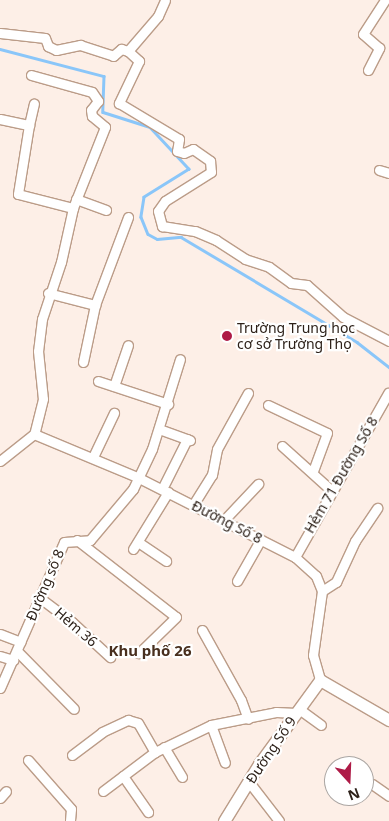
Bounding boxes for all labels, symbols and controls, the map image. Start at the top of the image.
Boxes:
place label: Trường Trung học cơ sở Trường Thọ [237,320,355,352]
marker: Trường Trung học cơ sở Trường Thọ [221,330,233,342]
street label: Hẻm 71 Đường Số 8 [301,414,381,536]
street label: Đường Số 8 [189,497,265,547]
street label: Đường số 8 [22,547,68,623]
street label: Hẻm 36 [51,604,101,650]
district label: Khu phố 26 [108,642,192,660]
street label: Đường Số 9 [243,713,299,787]
north arrow [324,756,374,806]
text: N [345,784,363,805]

